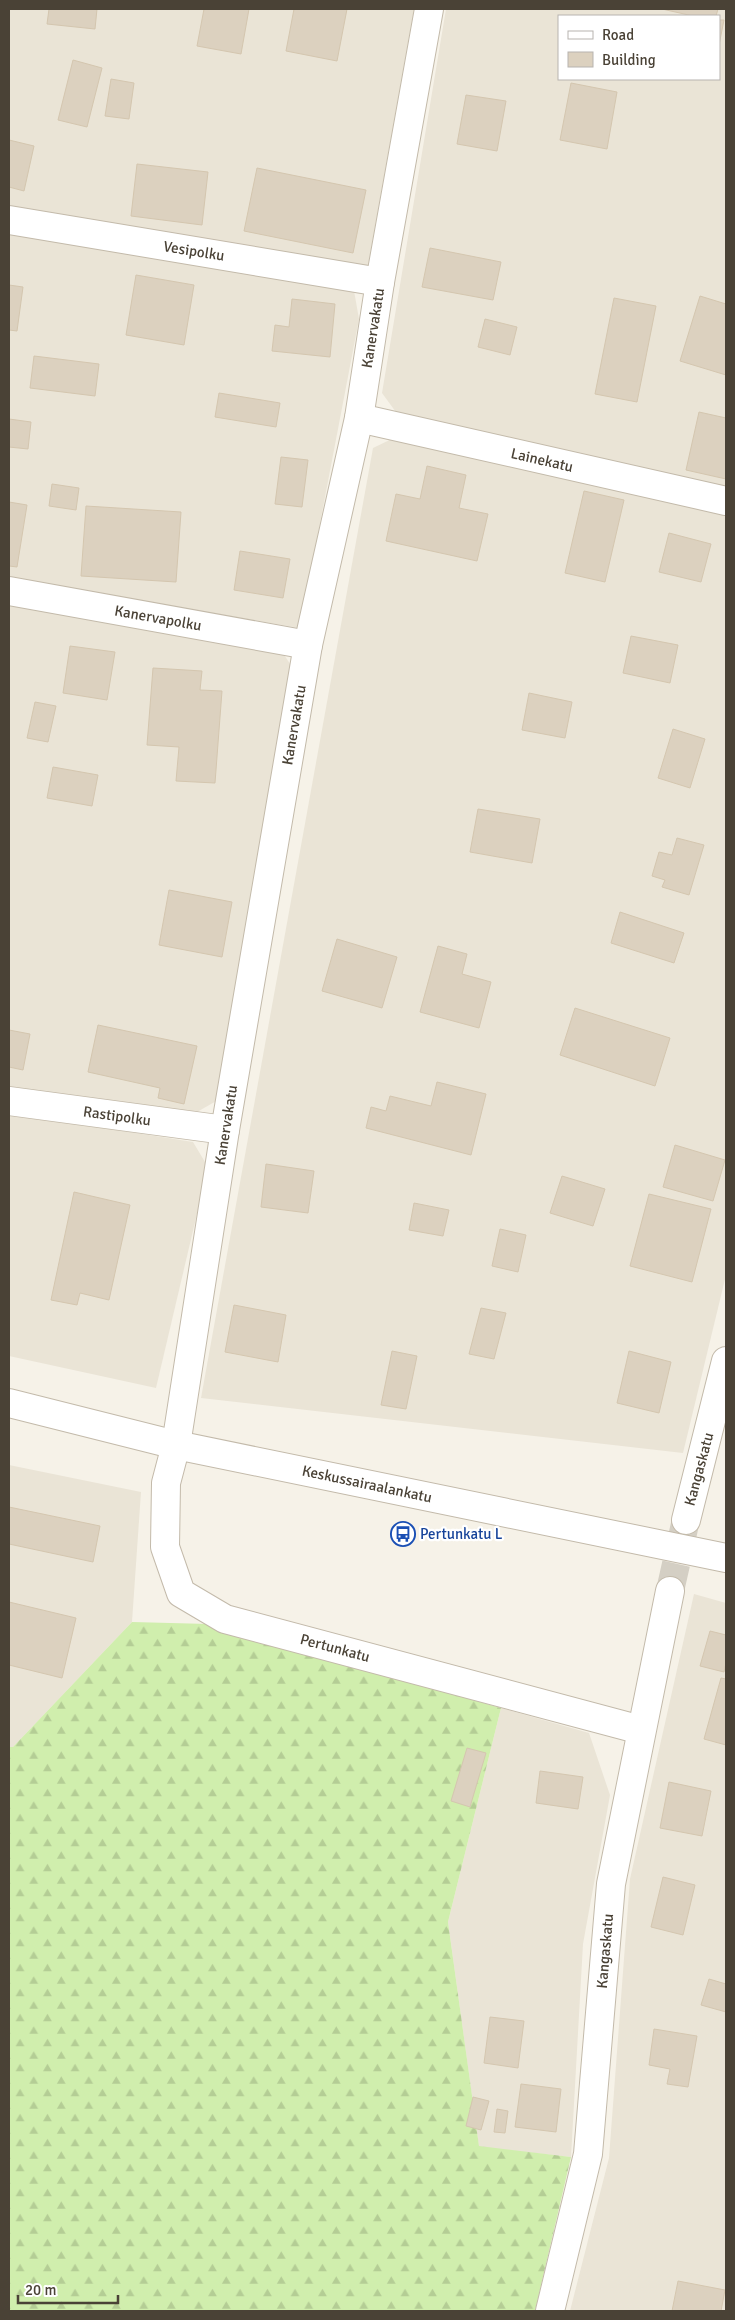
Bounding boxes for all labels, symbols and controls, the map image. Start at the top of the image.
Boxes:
legend [558,15,720,80]
text: Road [602,26,634,44]
text: Building [602,51,656,69]
street label: Vesipolku [162,237,226,265]
street label: Kanervakatu [358,287,388,369]
street label: Lainekatu [509,444,575,476]
street label: Kanervapolku [113,601,203,635]
street label: Kanervakatu [278,684,310,766]
street label: Kanervakatu [211,1084,241,1166]
street label: Rastipolku [82,1102,152,1130]
street label: Kangaskatu [681,1430,717,1508]
street label: Keskussairaalankatu [300,1461,434,1507]
bus stop icon: Pertunkatu L [390,1521,416,1547]
place label: Pertunkatu L [420,1525,503,1543]
street label: Pertunkatu [298,1630,372,1666]
street label: Kangaskatu [593,1913,617,1989]
scale bar [18,2272,118,2304]
text: 20 m [25,2281,56,2299]

